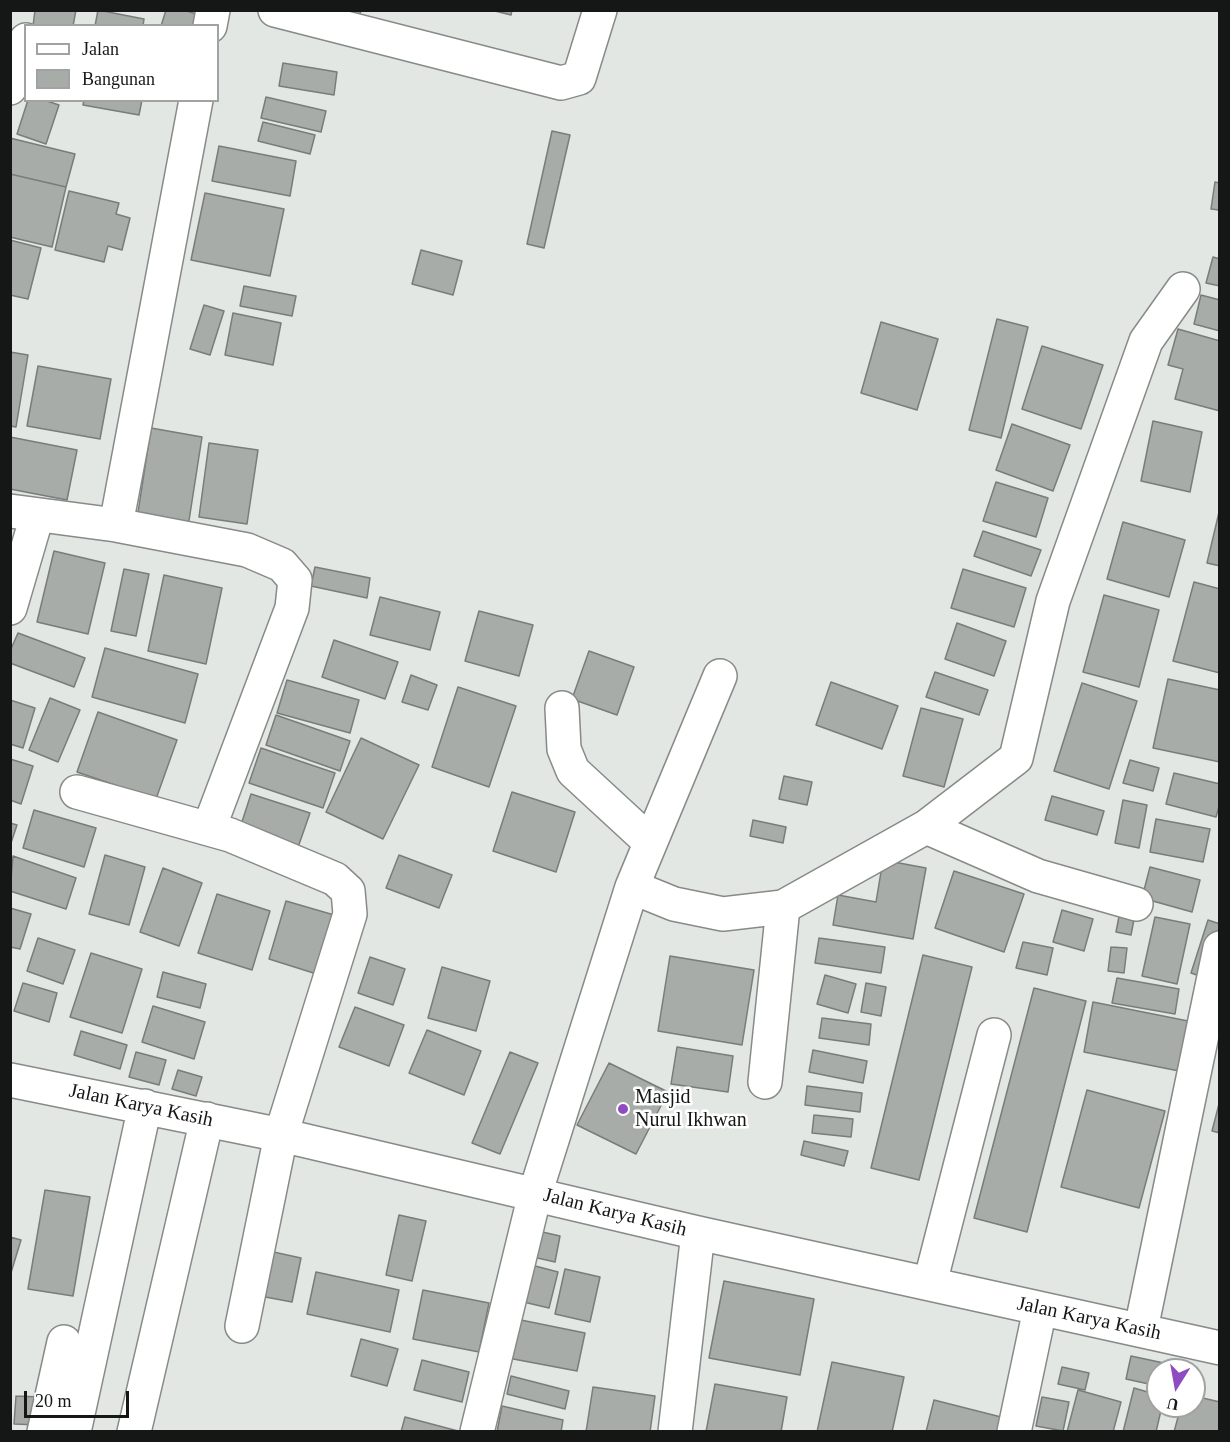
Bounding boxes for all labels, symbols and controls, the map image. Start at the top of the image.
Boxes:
legend [24,24,219,102]
text: Jalan [82,39,119,59]
text: Bangunan [82,69,155,89]
street label: Jalan Karya Kasih [67,1079,215,1133]
place label: Masjid Nurul Ikhwan [635,1086,747,1133]
marker: Masjid Nurul Ikhwan [616,1102,630,1116]
street label: Jalan Karya Kasih [541,1184,689,1242]
street label: Jalan Karya Kasih [1015,1292,1163,1346]
north arrow [1146,1358,1206,1418]
scale bar [27,1379,132,1417]
text: 20 m [35,1391,72,1411]
text: U [1166,1395,1180,1414]

